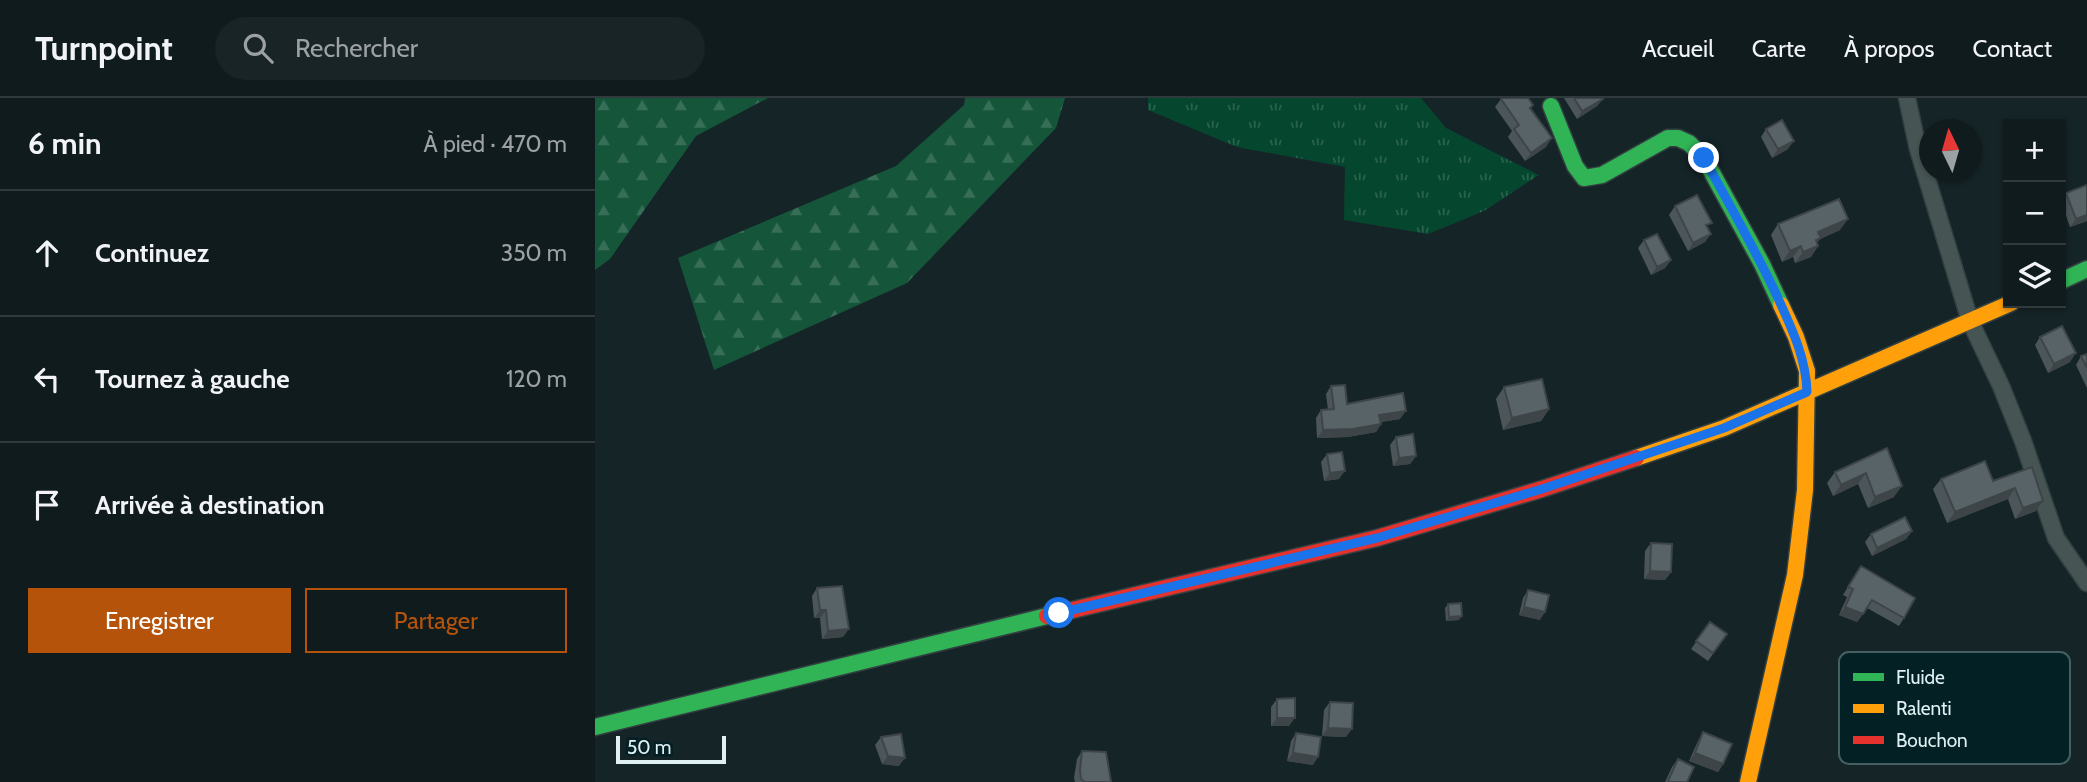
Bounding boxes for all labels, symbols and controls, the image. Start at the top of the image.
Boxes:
search box [215,17,705,80]
text: Turnpoint [35,28,173,68]
icon: search [239,29,277,67]
text: Rechercher [295,32,418,64]
text: Accueil [1642,34,1714,63]
text: Carte [1752,34,1806,63]
text: À propos [1844,34,1935,63]
text: Contact [1973,34,2052,63]
north arrow [1919,119,1982,182]
map controls [2003,119,2066,308]
button: + [2003,119,2066,182]
text: 6 min [28,125,101,162]
text: À pied · 470 m [424,130,567,158]
route end [1688,142,1719,173]
button: − [2003,182,2066,245]
icon: ahead [28,234,66,272]
text: Continuez [95,237,209,269]
text: 350 m [501,239,567,267]
button: layers [2003,245,2066,308]
icon: left [28,360,66,398]
text: Tournez à gauche [95,363,290,395]
text: 120 m [506,365,567,393]
icon: arrive [28,486,66,524]
text: Arrivée à destination [95,489,325,521]
button: Enregistrer [28,588,291,653]
button: Partager [305,588,567,653]
route start [1043,597,1074,628]
legend [1839,652,2070,764]
text: Fluide [1896,666,1945,689]
text: Ralenti [1896,697,1952,720]
text: Bouchon [1896,729,1968,752]
scale bar [616,733,726,765]
text: 50 m [627,736,671,759]

